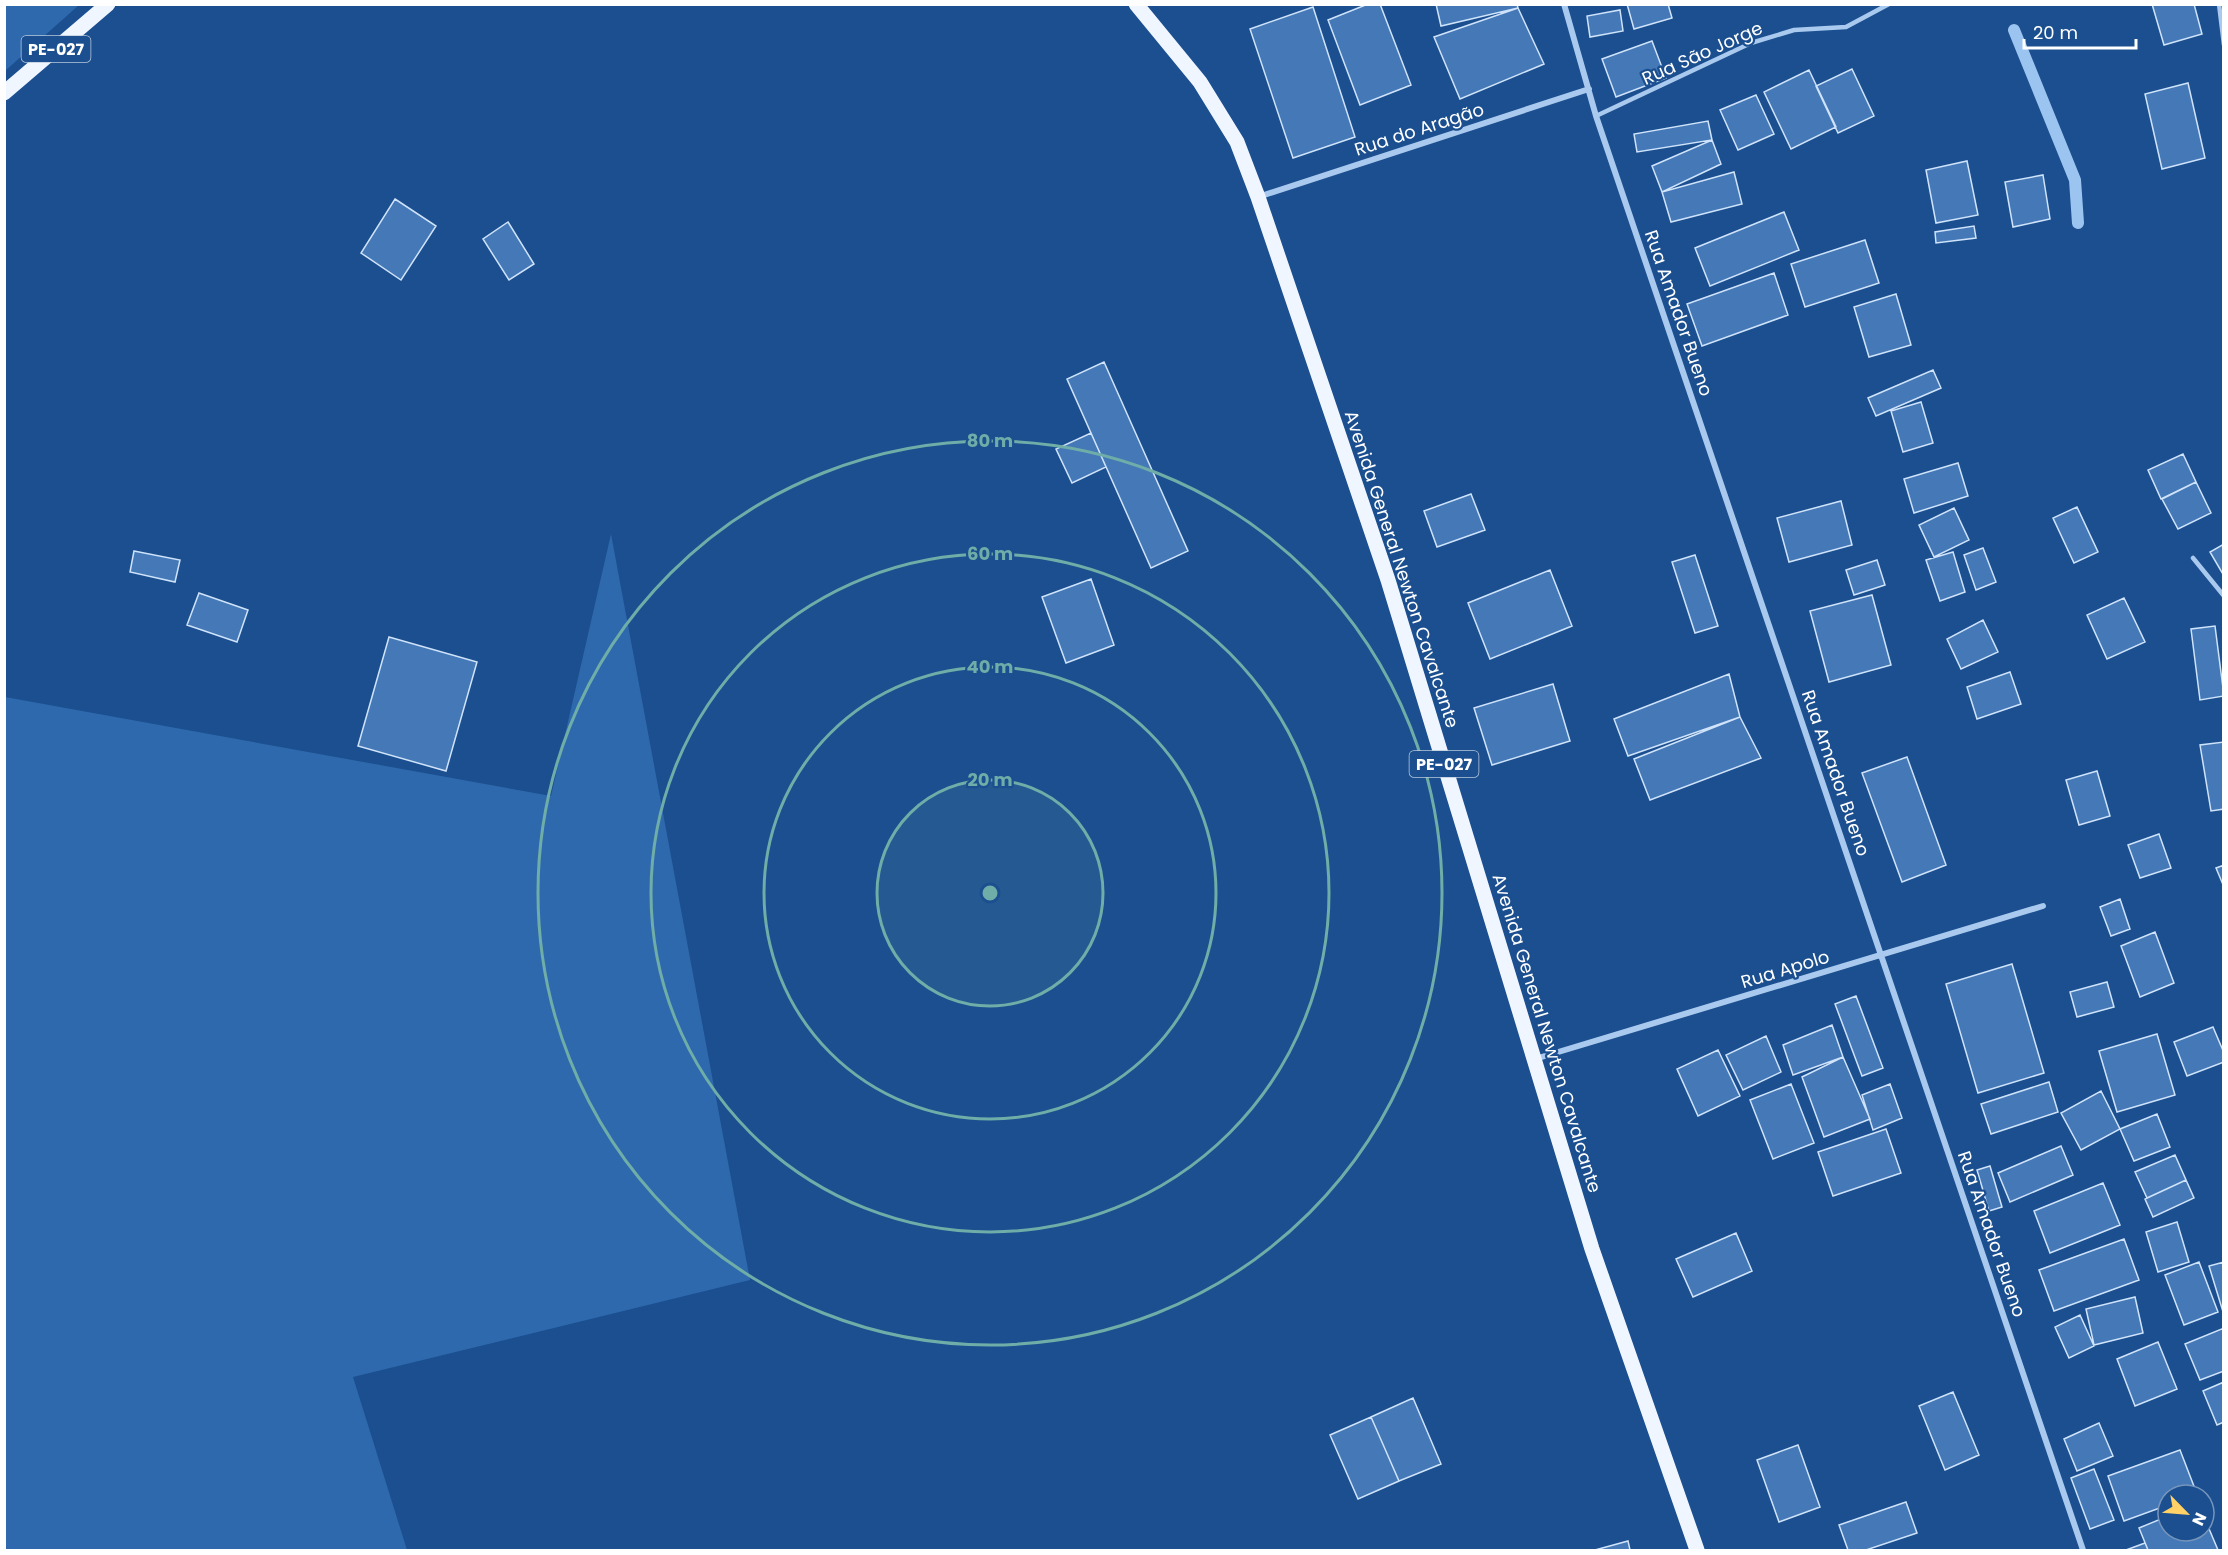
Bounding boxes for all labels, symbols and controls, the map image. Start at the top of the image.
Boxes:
scale bar [2024,12,2136,50]
street label: Rua São Jorge [1638,15,1766,91]
text: 20 m [2033,20,2078,45]
road number: PE-027 [22,36,90,62]
street label: Rua do Aragão [1351,96,1487,162]
street label: Rua Amador Bueno [1639,227,1719,399]
street label: Avenida General Newton Cavalcante [1339,407,1465,731]
text: 80 m [967,428,1013,453]
text: 60 m [967,541,1013,566]
text: 40 m [967,654,1013,679]
street label: Rua Amador Bueno [1796,687,1876,859]
road number: PE-027 [1410,751,1478,777]
text: 20 m [968,767,1012,792]
street label: Avenida General Newton Cavalcante [1486,870,1608,1196]
centre of rings [980,883,1000,903]
street label: Rua Apolo [1738,944,1832,994]
street label: Rua Amador Bueno [1952,1148,2032,1320]
north arrow [2156,1483,2216,1543]
text: N [2186,1509,2212,1529]

